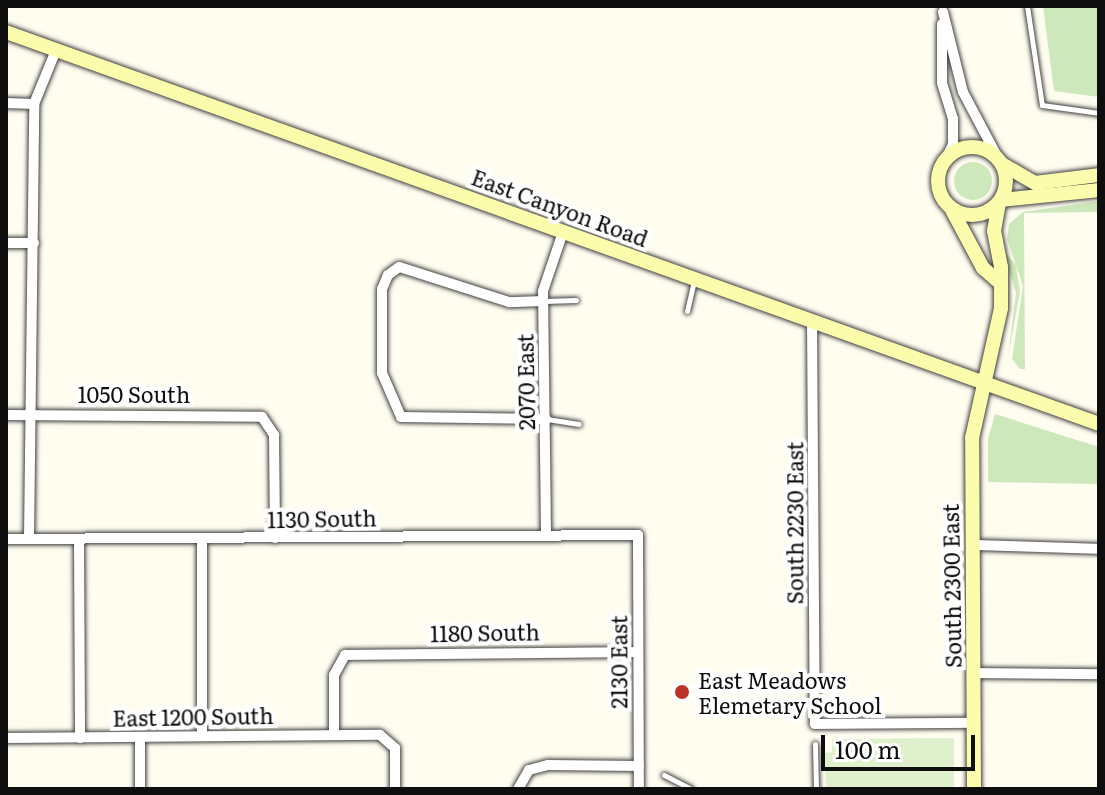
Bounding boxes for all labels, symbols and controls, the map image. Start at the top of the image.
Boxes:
street label: East Canyon Road [468,163,652,251]
street label: 2070 East [511,334,539,430]
street label: 1050 South [78,381,190,407]
street label: South 2230 East [781,442,807,604]
street label: 1130 South [267,504,377,532]
street label: South 2300 East [936,504,966,668]
street label: 2130 East [605,615,631,709]
street label: 1180 South [430,618,540,646]
place label: East Meadows Elemetary School [698,666,882,718]
marker: East Meadows Elemetary School [673,683,691,701]
street label: East 1200 South [112,701,274,731]
scale bar [825,719,979,769]
text: 100 m [835,731,901,766]

